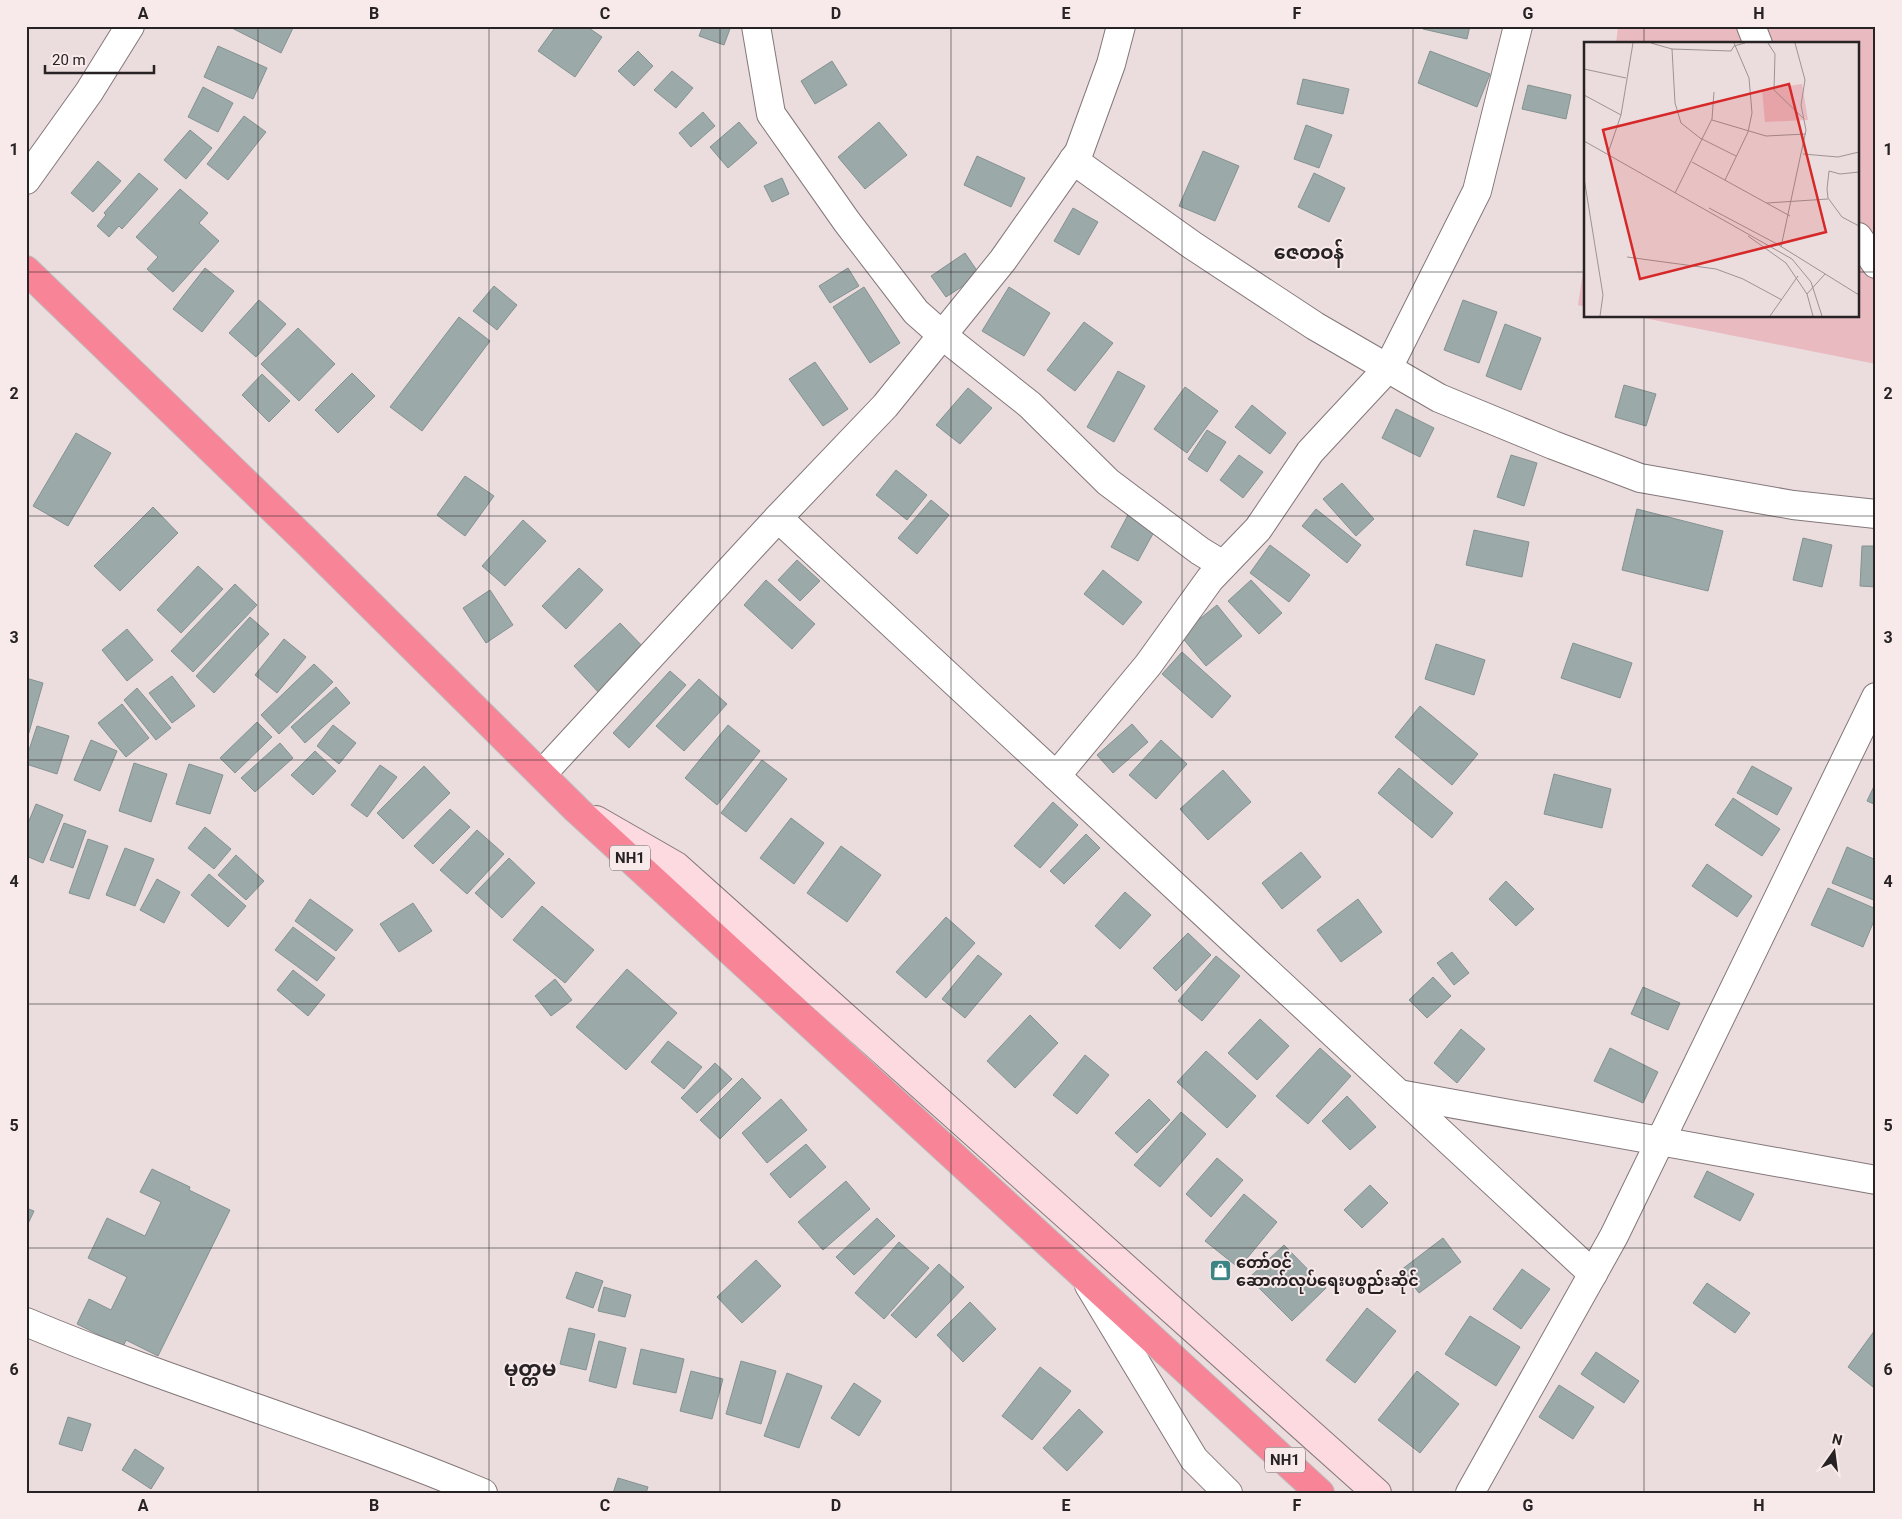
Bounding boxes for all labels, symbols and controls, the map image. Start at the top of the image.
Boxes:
text: A [138,4,149,23]
text: B [369,4,379,23]
text: C [600,4,610,23]
text: D [831,4,841,23]
text: E [1062,4,1071,23]
text: F [1293,4,1302,23]
text: G [1523,4,1534,23]
text: H [1753,4,1765,23]
scale bar [45,42,154,74]
inset map [1584,42,1860,318]
text: 20 m [52,51,86,69]
text: 1 [9,140,19,159]
text: 1 [1883,140,1893,159]
district label: ဇေတဝန် [1274,239,1344,268]
text: 2 [9,384,19,403]
text: 2 [1883,384,1893,403]
text: 3 [9,628,19,647]
text: 3 [1883,628,1893,647]
road number: NH1 [610,846,650,870]
text: 4 [9,872,19,891]
text: 4 [1883,872,1893,891]
text: 5 [9,1116,19,1135]
text: 5 [1883,1116,1893,1135]
place label: တော်ဝင် ဆောက်လုပ်ရေးပစ္စည်းဆိုင် [1236,1251,1419,1294]
shop icon: တော်ဝင် ဆောက်လုပ်ရေးပစ္စည်းဆိုင် [1208,1259,1232,1283]
district label: မုတ္တမ [504,1357,556,1386]
text: 6 [9,1360,19,1379]
text: 6 [1883,1360,1893,1379]
north arrow [1810,1426,1860,1476]
text: N [1830,1430,1844,1448]
road number: NH1 [1265,1448,1305,1472]
text: A [138,1496,149,1515]
text: B [369,1496,379,1515]
text: C [600,1496,610,1515]
text: D [831,1496,841,1515]
text: E [1062,1496,1071,1515]
text: F [1293,1496,1302,1515]
text: G [1523,1496,1534,1515]
text: H [1753,1496,1765,1515]

